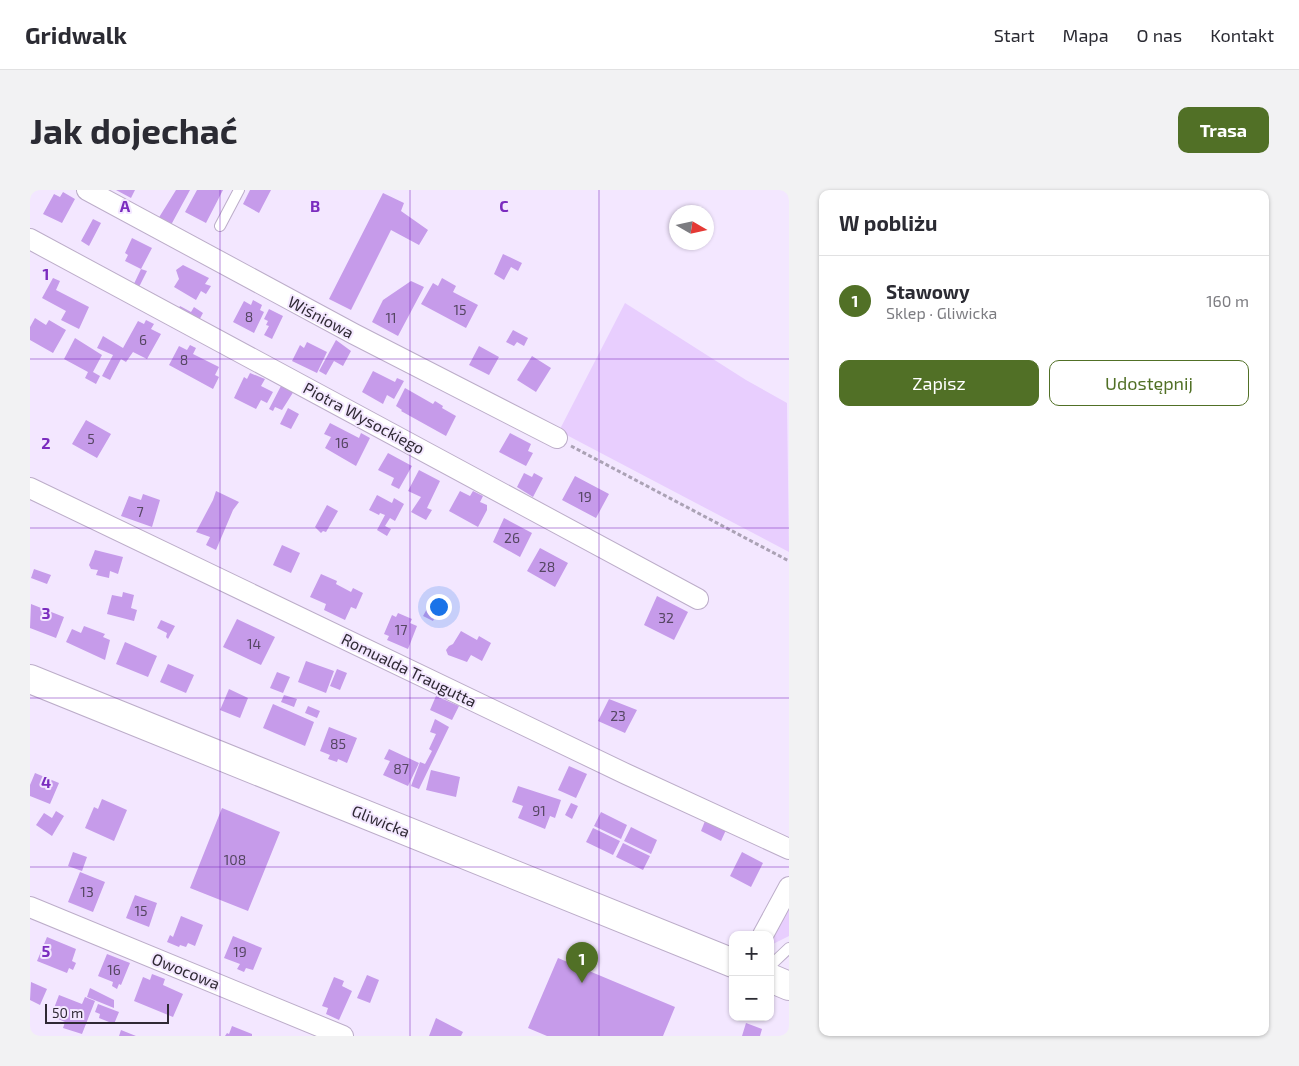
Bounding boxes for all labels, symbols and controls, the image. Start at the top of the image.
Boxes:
text: Gridwalk [25,20,127,49]
text: Start [994,24,1035,46]
text: Mapa [1063,24,1109,46]
text: O nas [1137,24,1182,46]
text: Kontakt [1210,24,1274,46]
button: Trasa [1178,107,1269,153]
text: Jak dojechać [30,109,238,151]
text: A [120,196,131,215]
text: B [310,196,320,215]
text: C [499,196,509,215]
north arrow [669,205,714,250]
text: W pobliżu [839,210,938,235]
text: 1 [43,264,49,283]
text: Stawowy [886,280,970,303]
street label: Wiśniowa [285,291,357,342]
text: 1 [852,291,858,310]
text: 160 m [1206,291,1249,310]
house number: 15 [453,301,467,318]
text: Sklep · Gliwicka [886,303,997,322]
house number: 8 [245,308,253,325]
house number: 11 [385,309,397,326]
house number: 6 [139,331,147,348]
house number: 8 [180,351,188,368]
button: Zapisz [839,360,1039,406]
button: Udostępnij [1049,360,1249,406]
street label: Piotra Wysockiego [300,378,428,458]
house number: 5 [87,430,95,447]
text: 2 [41,433,51,452]
house number: 16 [335,434,349,451]
house number: 19 [578,488,592,505]
house number: 7 [136,503,144,520]
house number: 26 [504,529,520,546]
house number: 28 [539,558,555,575]
your location [426,594,452,620]
text: 3 [41,603,51,622]
house number: 32 [658,609,674,626]
house number: 17 [395,621,407,638]
street label: Romualda Traugutta [339,629,480,711]
house number: 14 [247,635,261,652]
house number: 23 [610,707,626,724]
house number: 85 [330,735,346,752]
house number: 87 [393,760,409,777]
text: 4 [41,772,51,791]
street label: Gliwicka [349,800,413,841]
house number: 91 [532,802,546,819]
house number: 108 [224,851,246,868]
house number: 13 [80,883,94,900]
house number: 15 [134,902,148,919]
map controls [729,931,774,1021]
button: + [729,931,774,976]
text: 5 [42,941,51,960]
pin: 1 [566,942,598,983]
house number: 19 [233,943,247,960]
street label: Owocowa [149,948,223,993]
house number: 16 [107,961,121,978]
button: − [729,976,774,1021]
scale bar [45,1001,169,1024]
text: 50 m [52,1004,83,1021]

